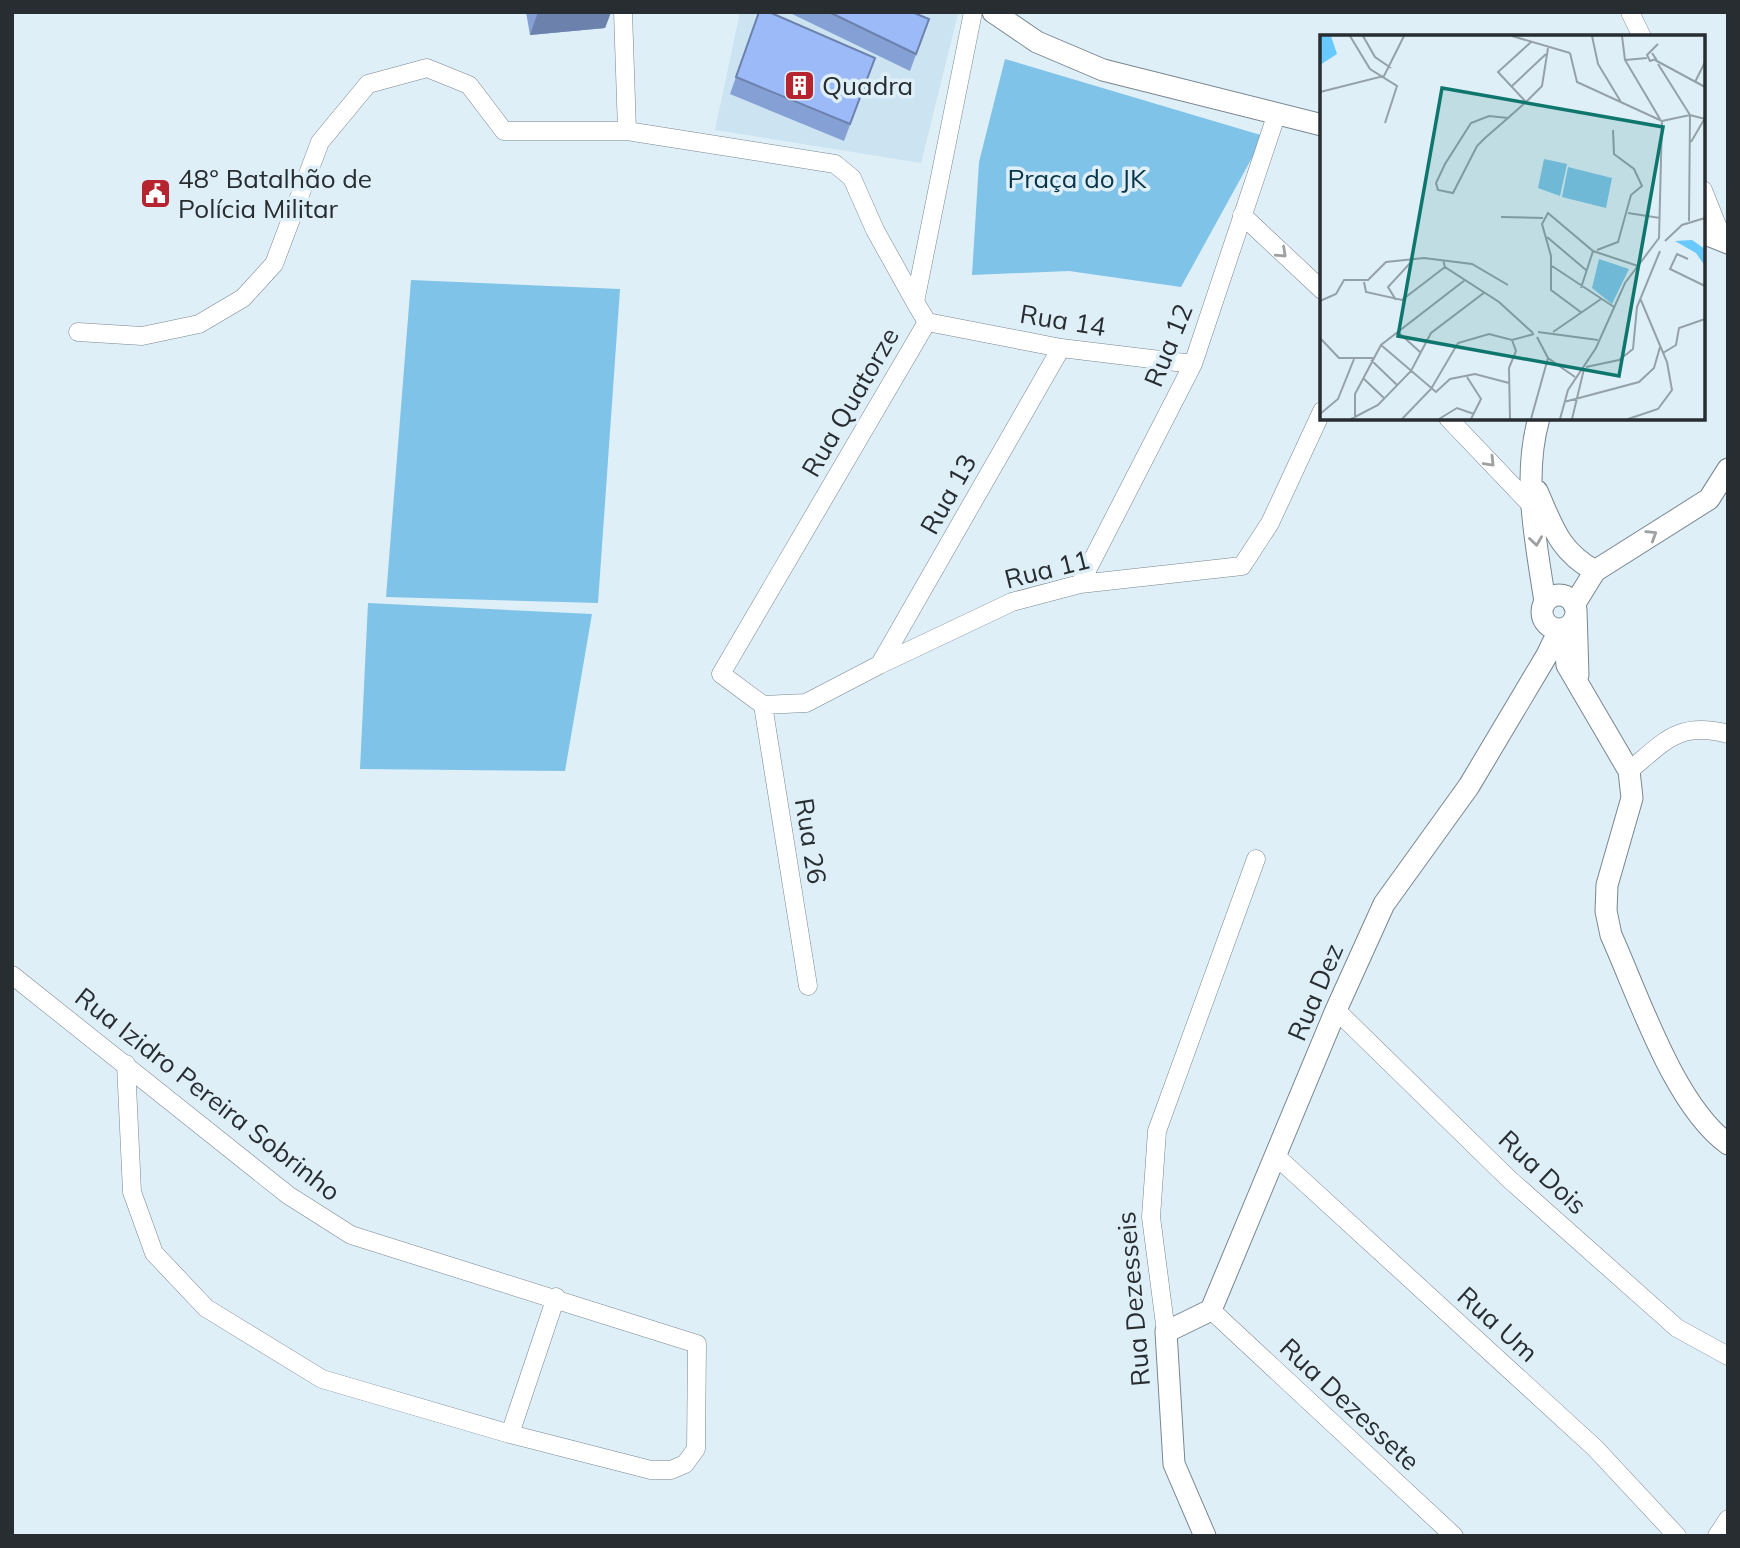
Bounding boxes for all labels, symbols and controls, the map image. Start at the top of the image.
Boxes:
inset map [1320,35,1705,420]
building icon: Quadra [782,68,816,102]
place label: Quadra [822,69,913,102]
place label: 48° Batalhão de Polícia Militar [178,162,372,225]
park label: Praça do JK [1008,162,1147,195]
public building icon: 48° Batalhão de Polícia Militar [138,176,172,210]
one-way arrow [1274,244,1287,257]
street label: Rua 14 [1018,297,1108,343]
street label: Rua 12 [1136,299,1200,391]
street label: Rua Quatorze [794,322,906,482]
street label: Rua 13 [913,448,983,540]
one-way arrow [1481,454,1494,467]
one-way arrow [1644,530,1657,543]
one-way arrow [1529,535,1544,547]
street label: Rua 11 [1001,543,1093,595]
street label: Rua 26 [788,796,834,886]
street label: Rua Dez [1280,938,1350,1046]
street label: Rua Izidro Pereira Sobrinho [69,980,347,1208]
street label: Rua Dois [1492,1123,1594,1221]
street label: Rua Dezesseis [1109,1210,1157,1388]
street label: Rua Um [1451,1279,1545,1369]
street label: Rua Dezessete [1273,1331,1427,1477]

